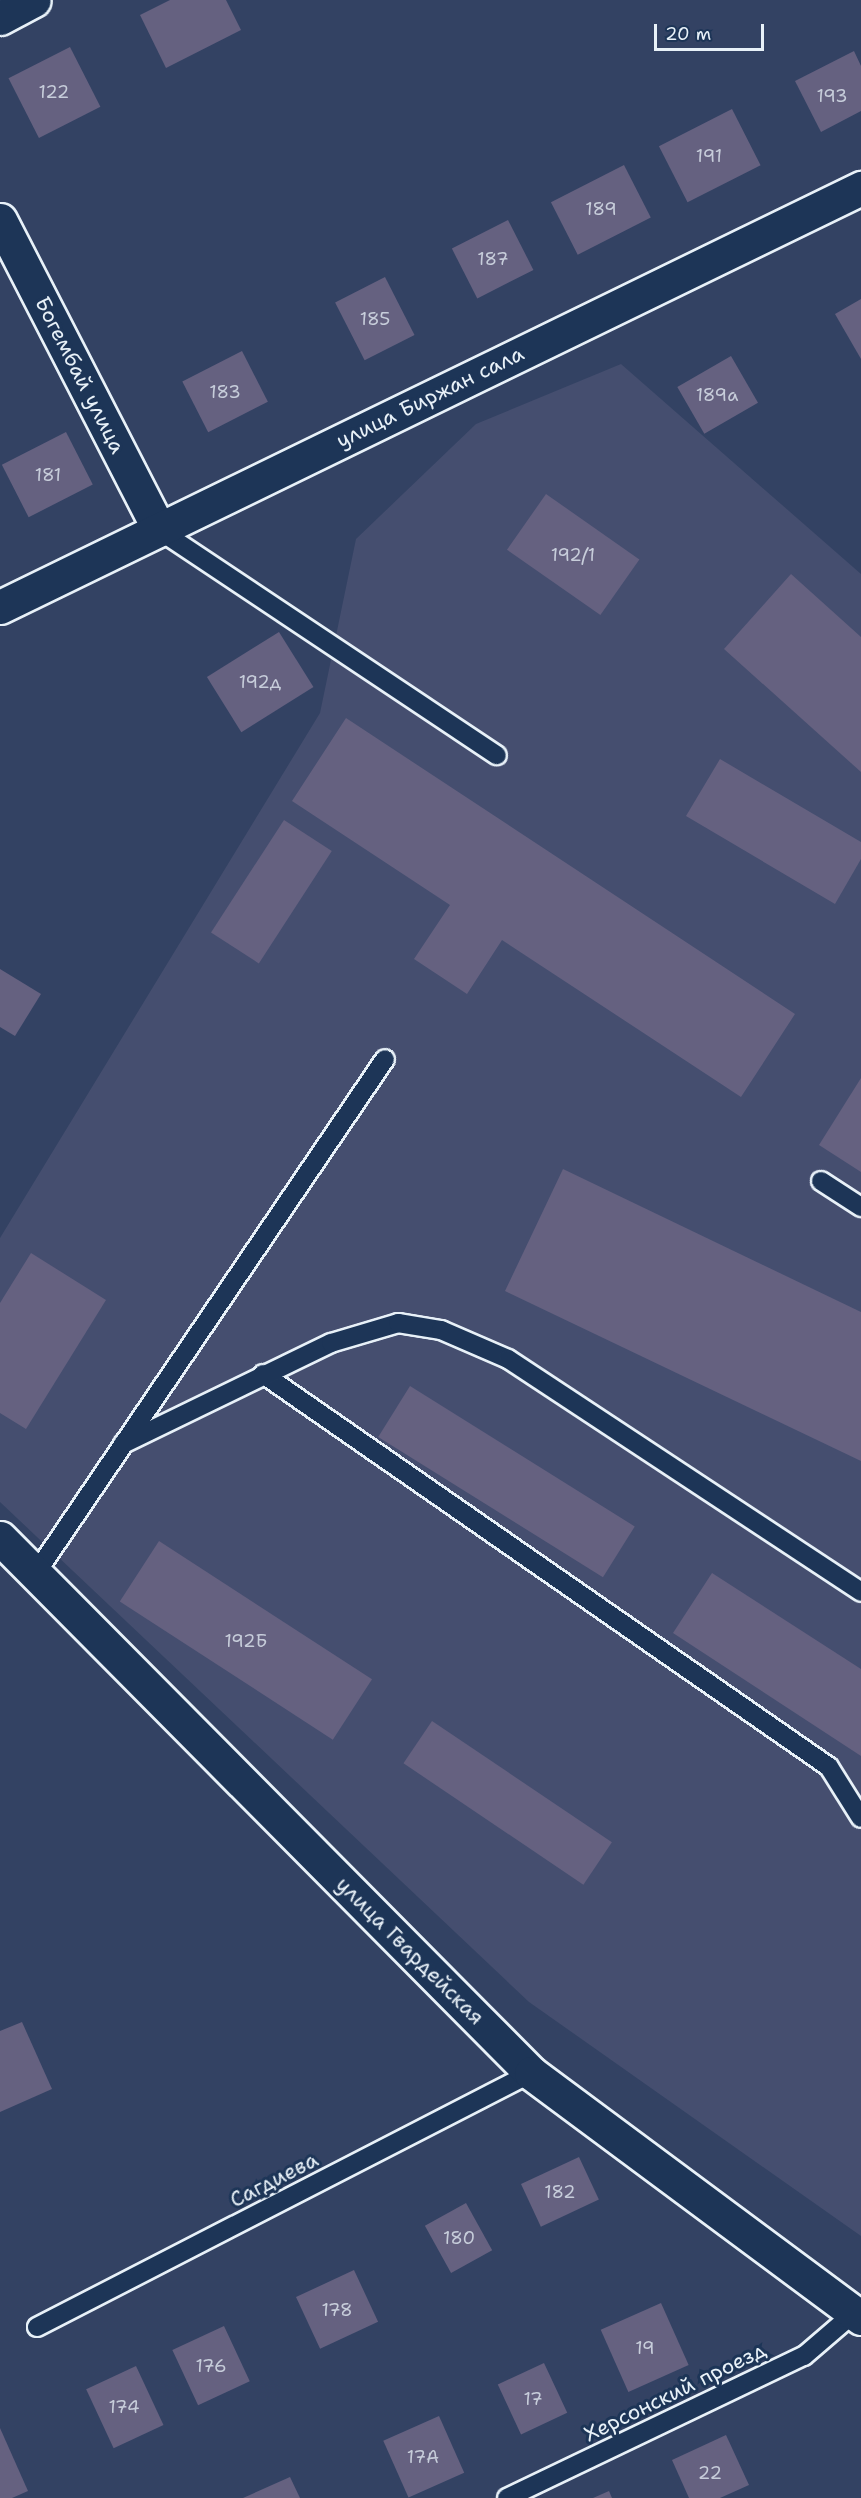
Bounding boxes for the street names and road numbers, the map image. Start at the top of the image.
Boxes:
street label: Богембай улица [30,292,130,458]
street label: улица Биржан сала [332,341,528,453]
street label: улица Гвардейская [331,1872,489,2030]
street label: Сагдиева [226,2147,322,2213]
street label: Херсонский проезд [580,2337,770,2447]

